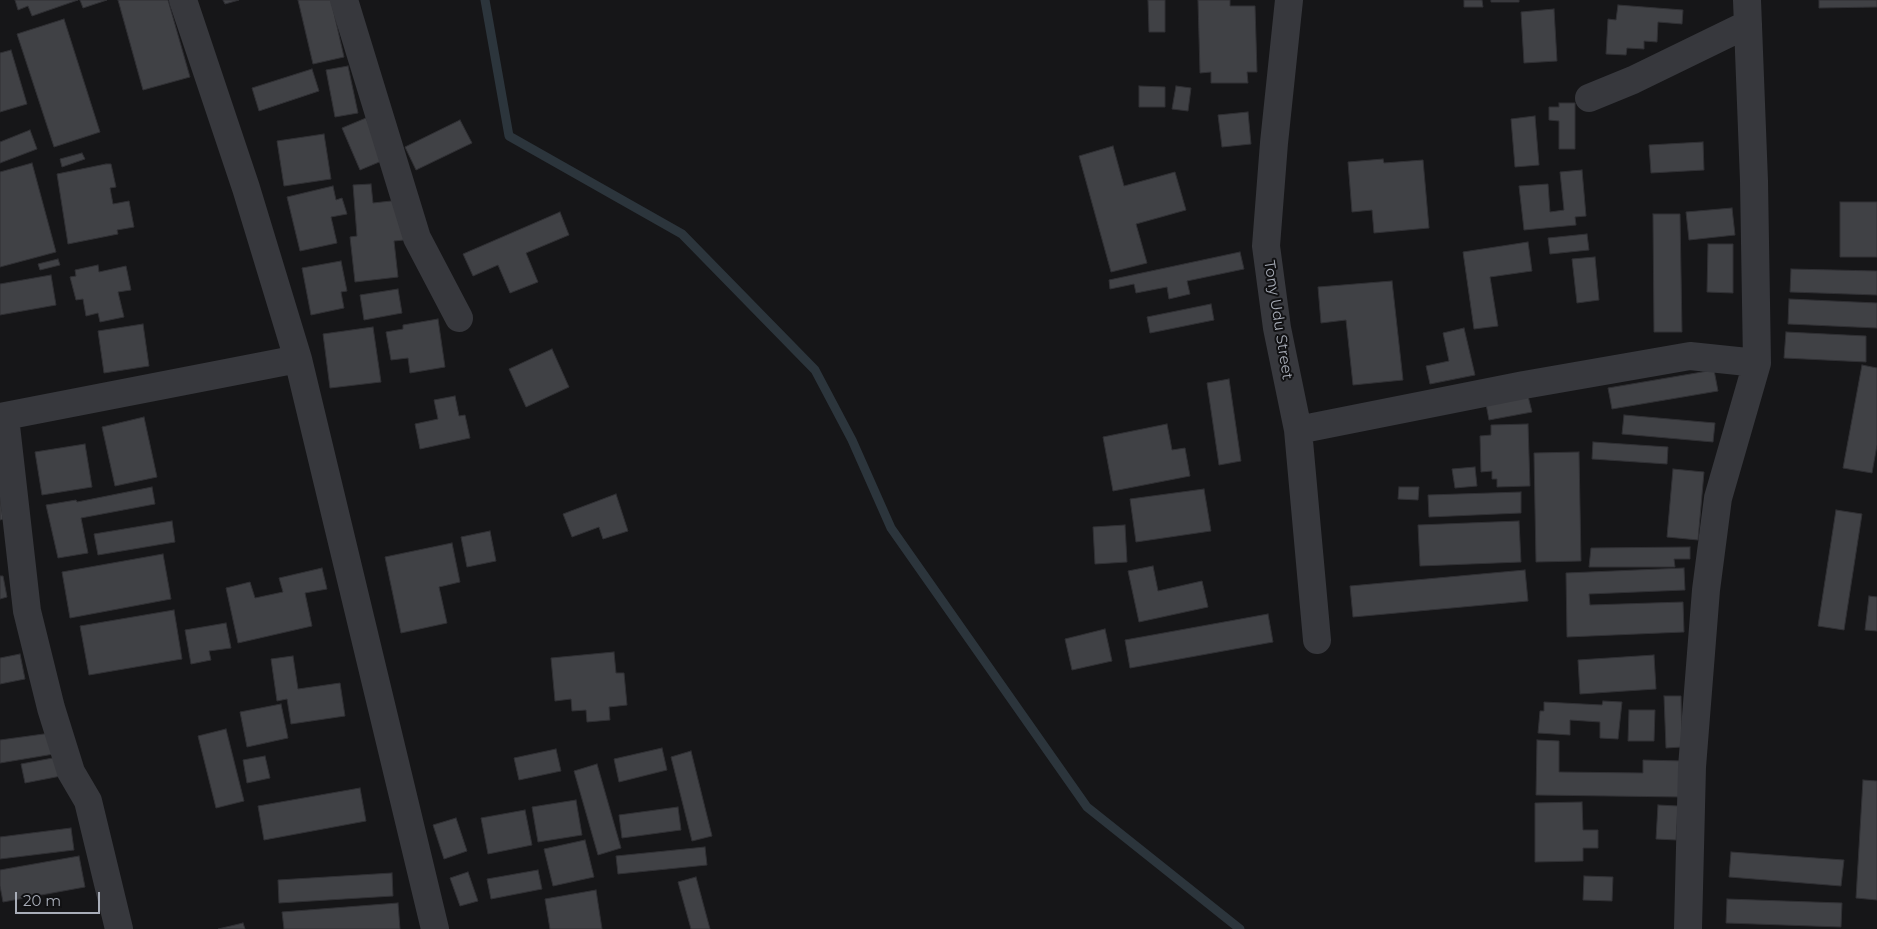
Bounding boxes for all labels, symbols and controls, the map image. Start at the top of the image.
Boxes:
street label: Tony Udu Street [1260,259,1296,381]
scale bar [18,882,102,914]
text: 20 m [23,891,61,910]

